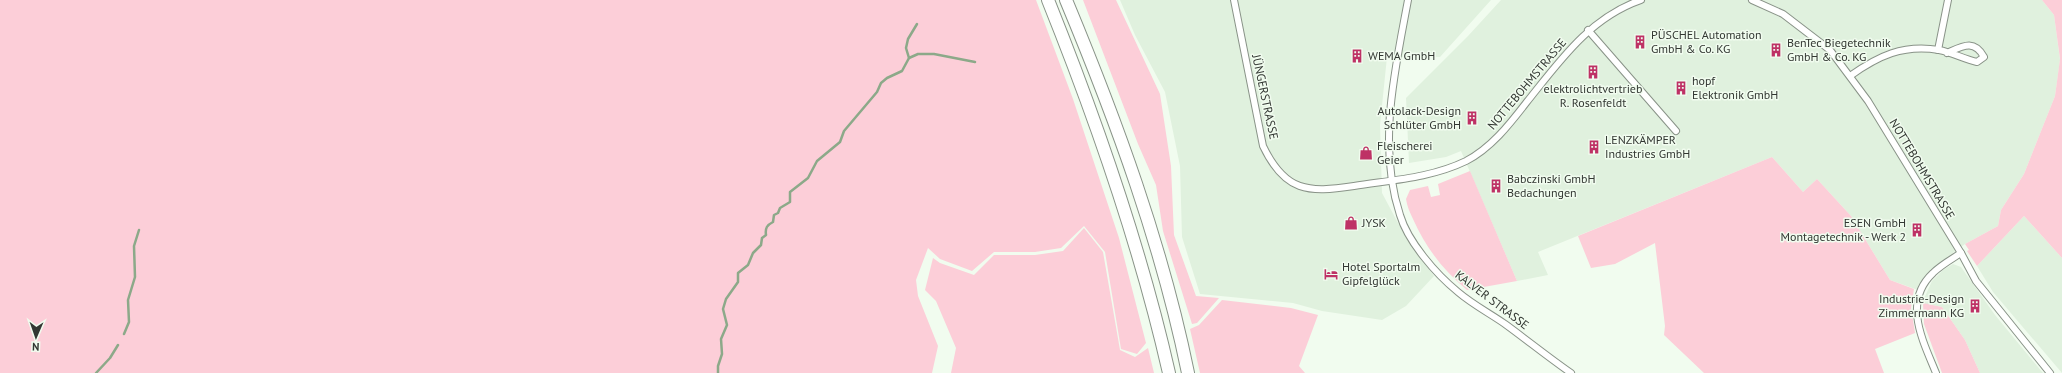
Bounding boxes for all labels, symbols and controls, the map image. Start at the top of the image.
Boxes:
place label: PÜSCHEL Automation GmbH & Co. KG [1651,27,1762,56]
building icon: PÜSCHEL Automation GmbH & Co. KG [1632,34,1648,50]
street label: NOTTEBOHMSTRASSE [1484,35,1569,132]
place label: BenTec Biegetechnik GmbH & Co. KG [1787,35,1891,64]
building icon: BenTec Biegetechnik GmbH & Co. KG [1768,42,1784,58]
building icon: WEMA GmbH [1349,48,1365,64]
place label: WEMA GmbH [1368,48,1435,63]
street label: JÜNGERSTRASSE [1249,52,1282,141]
building icon: elektrolichtvertrieb R. Rosenfeldt [1585,64,1601,80]
place label: hopf Elektronik GmbH [1692,73,1778,102]
building icon: hopf Elektronik GmbH [1673,80,1689,96]
place label: elektrolichtvertrieb R. Rosenfeldt [1544,81,1642,110]
place label: Autolack-Design Schlüter GmbH [1378,103,1461,132]
building icon: Autolack-Design Schlüter GmbH [1464,110,1480,126]
street label: NOTTEBOHMSTRASSE [1887,116,1958,222]
place label: LENZKÄMPER Industries GmbH [1605,132,1690,161]
place label: Fleischerei Geier [1377,138,1433,167]
building icon: LENZKÄMPER Industries GmbH [1586,139,1602,155]
shop icon: Fleischerei Geier [1358,145,1374,161]
place label: Babczinski GmbH Bedachungen [1507,171,1596,200]
building icon: Babczinski GmbH Bedachungen [1488,178,1504,194]
shop icon: JYSK [1343,215,1359,231]
place label: JYSK [1361,215,1386,230]
place label: ESEN GmbH Montagetechnik - Werk 2 [1781,215,1906,244]
building icon: ESEN GmbH Montagetechnik - Werk 2 [1909,222,1925,238]
place label: Hotel Sportalm Gipfelglück [1342,259,1420,288]
hotel icon: Hotel Sportalm Gipfelglück [1323,266,1339,282]
street label: KALVER STRASSE [1452,267,1532,332]
place label: Industrie-Design Zimmermann KG [1878,291,1964,320]
building icon: Industrie-Design Zimmermann KG [1967,298,1983,314]
north arrow [16,317,56,357]
text: N [32,340,40,354]

